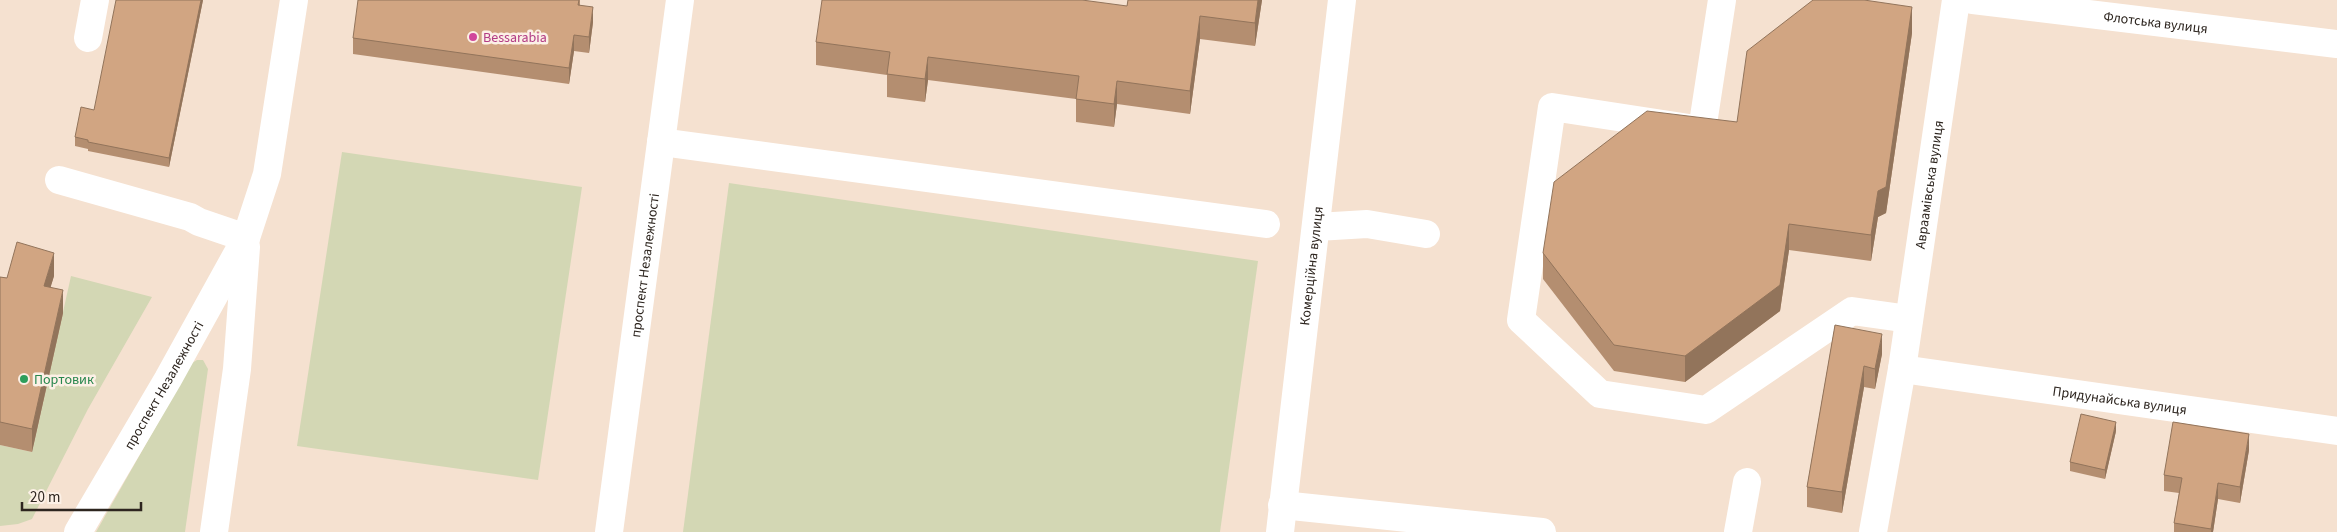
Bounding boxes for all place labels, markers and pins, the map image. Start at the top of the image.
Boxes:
place label: Bessarabia [483,28,547,48]
marker: Bessarabia [467,31,479,43]
place label: Портовик [34,370,94,390]
marker: Портовик [18,373,30,385]

